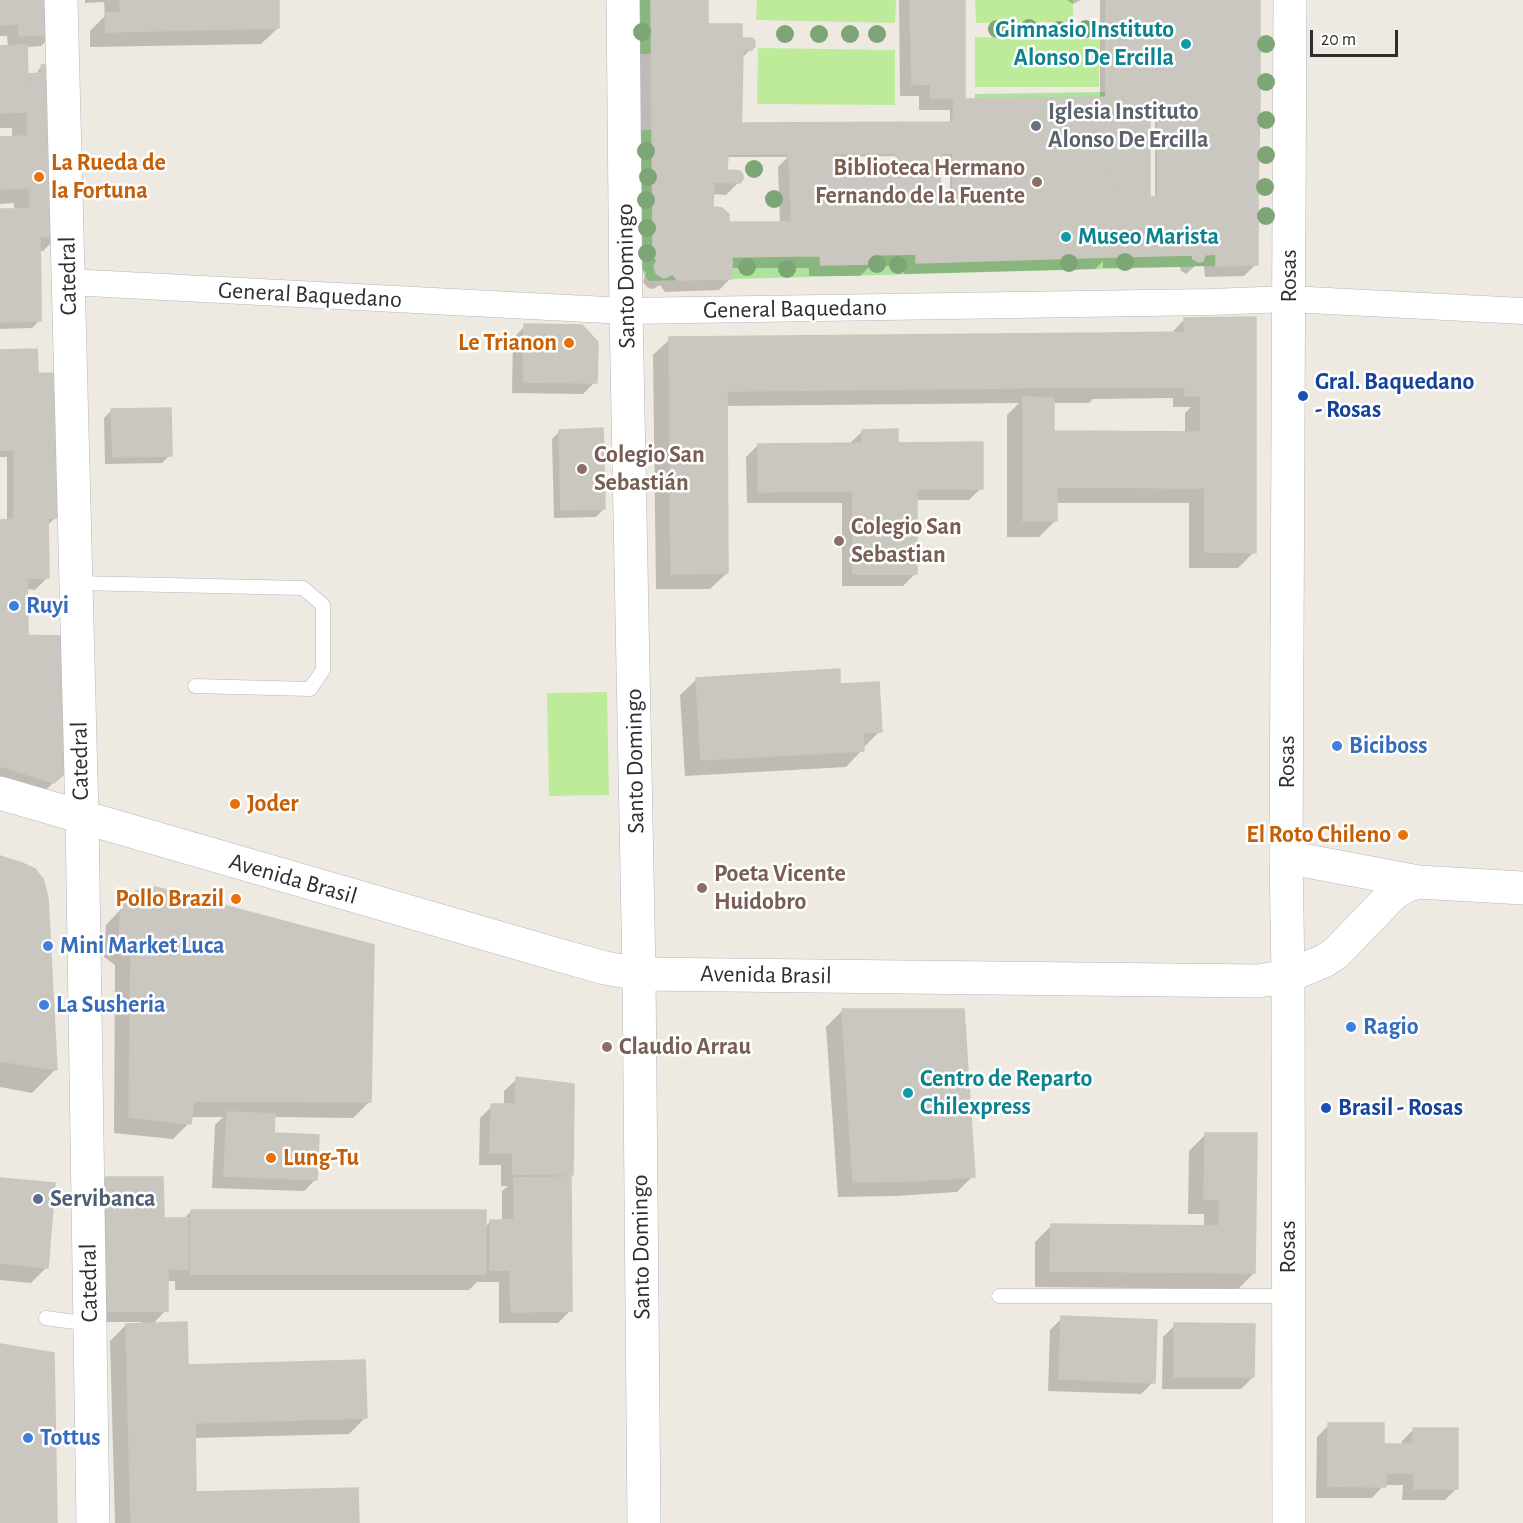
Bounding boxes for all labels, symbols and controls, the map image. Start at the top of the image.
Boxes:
place label: Gimnasio Instituto Alonso De Ercilla [995,16,1174,72]
scale bar [1313,18,1402,56]
text: 20 m [1321,31,1356,49]
marker: Gimnasio Instituto Alonso De Ercilla [1179,37,1193,51]
place label: Iglesia Instituto Alonso De Ercilla [1048,98,1209,154]
marker: Iglesia Instituto Alonso De Ercilla [1029,119,1043,133]
place label: La Rueda de la Fortuna [51,149,166,205]
place label: Biblioteca Hermano Fernando de la Fuente [815,154,1025,210]
marker: La Rueda de la Fortuna [32,170,46,184]
marker: Biblioteca Hermano Fernando de la Fuente [1030,175,1044,189]
street label: Santo Domingo [610,203,642,349]
place label: Museo Marista [1078,223,1219,251]
marker: Museo Marista [1059,230,1073,244]
street label: Catedral [53,236,83,316]
street label: Rosas [1275,249,1303,303]
street label: General Baquedano [217,276,403,314]
street label: General Baquedano [703,293,887,325]
place label: Le Trianon [458,329,557,357]
marker: Le Trianon [562,336,576,350]
place label: Gral. Baquedano - Rosas [1315,368,1474,424]
marker: Gral. Baquedano - Rosas [1296,389,1310,403]
place label: Colegio San Sebastián [594,441,705,497]
marker: Colegio San Sebastián [575,462,589,476]
place label: Colegio San Sebastian [851,513,962,569]
marker: Colegio San Sebastian [832,534,846,548]
place label: Ruyi [26,592,69,620]
marker: Ruyi [7,599,21,613]
street label: Santo Domingo [619,688,651,834]
street label: Catedral [65,721,95,801]
place label: Biciboss [1349,732,1428,760]
street label: Rosas [1273,735,1301,789]
marker: Biciboss [1330,739,1344,753]
place label: Joder [247,790,299,818]
marker: Joder [228,797,242,811]
place label: El Roto Chileno [1246,821,1391,849]
marker: El Roto Chileno [1396,828,1410,842]
street label: Avenida Brasil [226,847,360,911]
place label: Poeta Vicente Huidobro [714,860,846,916]
marker: Poeta Vicente Huidobro [695,881,709,895]
place label: Pollo Brazil [115,885,224,913]
marker: Pollo Brazil [229,892,243,906]
place label: Mini Market Luca [60,932,224,960]
marker: Mini Market Luca [41,939,55,953]
street label: Avenida Brasil [700,959,832,991]
place label: La Susheria [56,991,166,1019]
marker: La Susheria [37,998,51,1012]
place label: Ragio [1363,1013,1419,1041]
marker: Ragio [1344,1020,1358,1034]
place label: Claudio Arrau [619,1033,751,1061]
marker: Claudio Arrau [600,1040,614,1054]
place label: Centro de Reparto Chilexpress [920,1065,1092,1121]
marker: Centro de Reparto Chilexpress [901,1086,915,1100]
place label: Brasil - Rosas [1338,1094,1463,1122]
marker: Brasil - Rosas [1319,1101,1333,1115]
place label: Lung-Tu [283,1144,359,1172]
marker: Lung-Tu [264,1151,278,1165]
street label: Santo Domingo [625,1174,657,1320]
place label: Servibanca [50,1185,156,1213]
marker: Servibanca [31,1192,45,1206]
street label: Rosas [1274,1220,1302,1274]
street label: Catedral [74,1243,104,1323]
place label: Tottus [40,1424,100,1452]
marker: Tottus [21,1431,35,1445]

